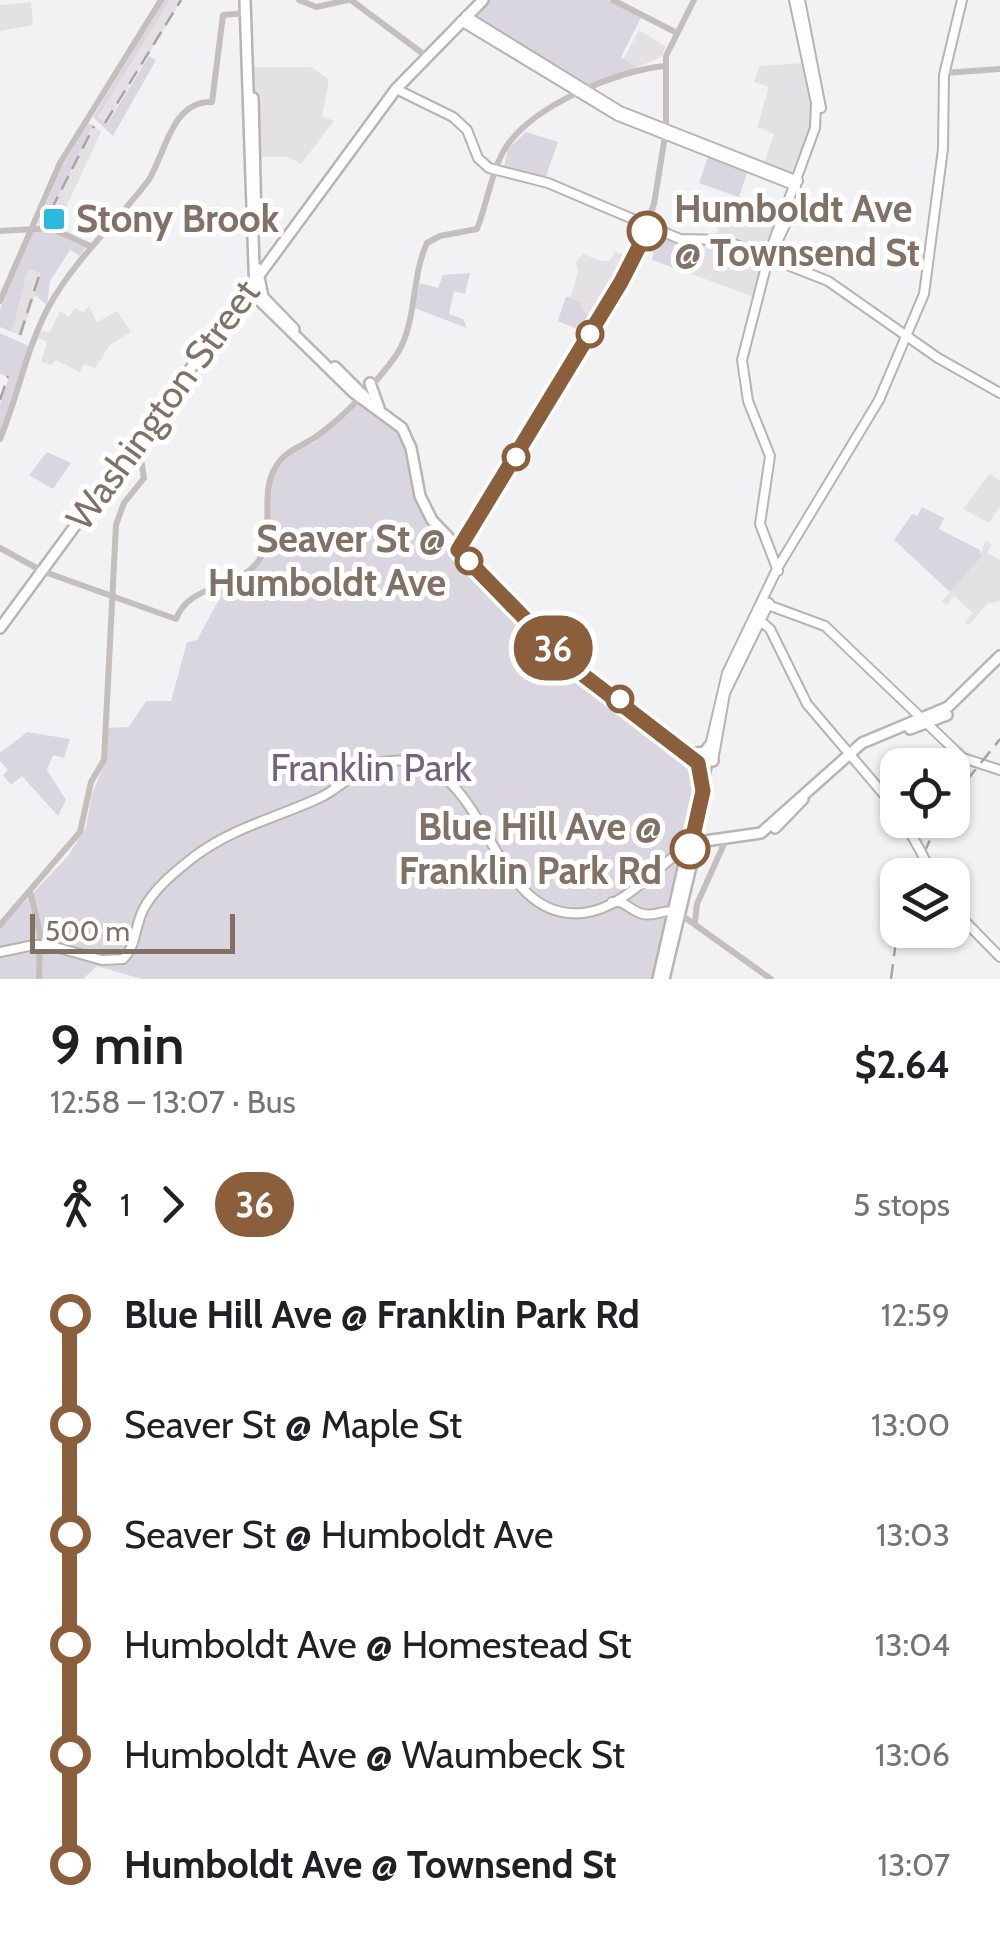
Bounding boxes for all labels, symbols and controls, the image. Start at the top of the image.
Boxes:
place label: Humboldt Ave @ Townsend St [674,185,920,276]
place label: Stony Brook [76,195,280,242]
marker: Stony Brook [41,206,67,232]
marker: Humboldt Ave @ Townsend St [628,212,666,250]
street label: Washington Street [56,270,269,539]
unlabelled marker [577,321,603,347]
unlabelled marker [503,444,529,470]
place label: Seaver St @ Humboldt Ave [208,515,446,606]
marker: Seaver St @ Humboldt Ave [456,548,482,574]
line badge: 36 [508,616,598,680]
text: 36 [534,627,572,670]
unlabelled marker [607,686,633,712]
park label: Franklin Park [270,744,472,791]
map controls [880,748,970,948]
button: locate [880,748,970,838]
place label: Blue Hill Ave @ Franklin Park Rd [399,803,662,894]
marker: Blue Hill Ave @ Franklin Park Rd [671,830,709,868]
button: layers [880,858,970,948]
scale bar [30,909,235,954]
text: 500 m [45,914,130,948]
text: 9 min [50,1011,185,1078]
text: $2.64 [854,1041,950,1088]
text: 12:58 – 13:07 · Bus [50,1082,296,1121]
icon: walk [50,1177,105,1232]
icon: forward [145,1177,200,1232]
text: 36 [235,1183,274,1226]
text: 1 [120,1185,130,1224]
text: 5 stops [853,1185,950,1224]
text: Blue Hill Ave @ Franklin Park Rd [124,1291,640,1338]
text: 12:59 [881,1295,950,1334]
text: Seaver St @ Maple St [124,1401,462,1448]
text: 13:00 [871,1405,950,1444]
text: Seaver St @ Humboldt Ave [124,1511,553,1558]
text: 13:03 [876,1515,950,1554]
text: Humboldt Ave @ Homestead St [124,1621,632,1668]
text: 13:04 [875,1625,950,1664]
text: Humboldt Ave @ Waumbeck St [124,1731,625,1778]
text: 13:06 [875,1735,950,1774]
text: Humboldt Ave @ Townsend St [124,1841,617,1888]
text: 13:07 [878,1845,950,1884]

